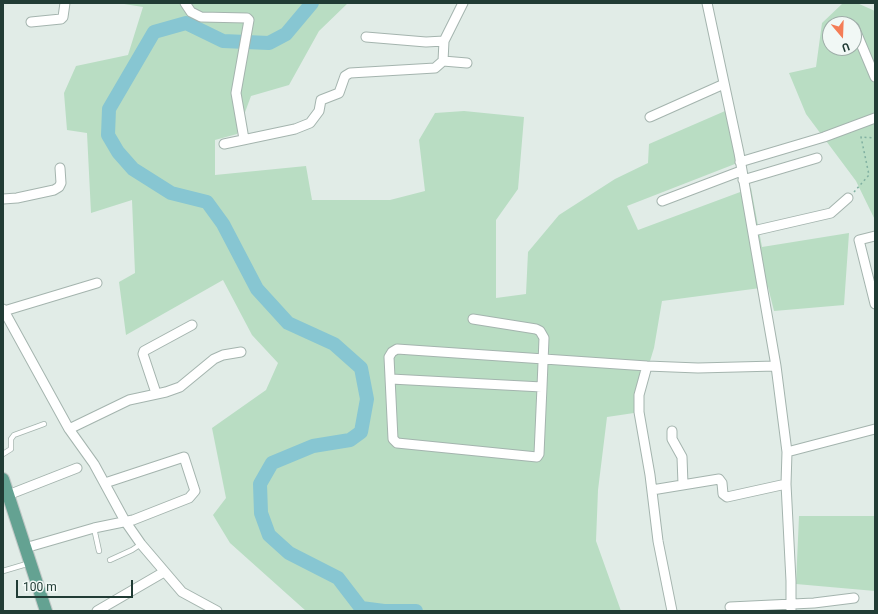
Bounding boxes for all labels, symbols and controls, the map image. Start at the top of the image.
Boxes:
north arrow [822,16,862,56]
text: U [840,40,851,54]
scale bar [18,572,135,598]
text: 100 m [23,580,57,594]

